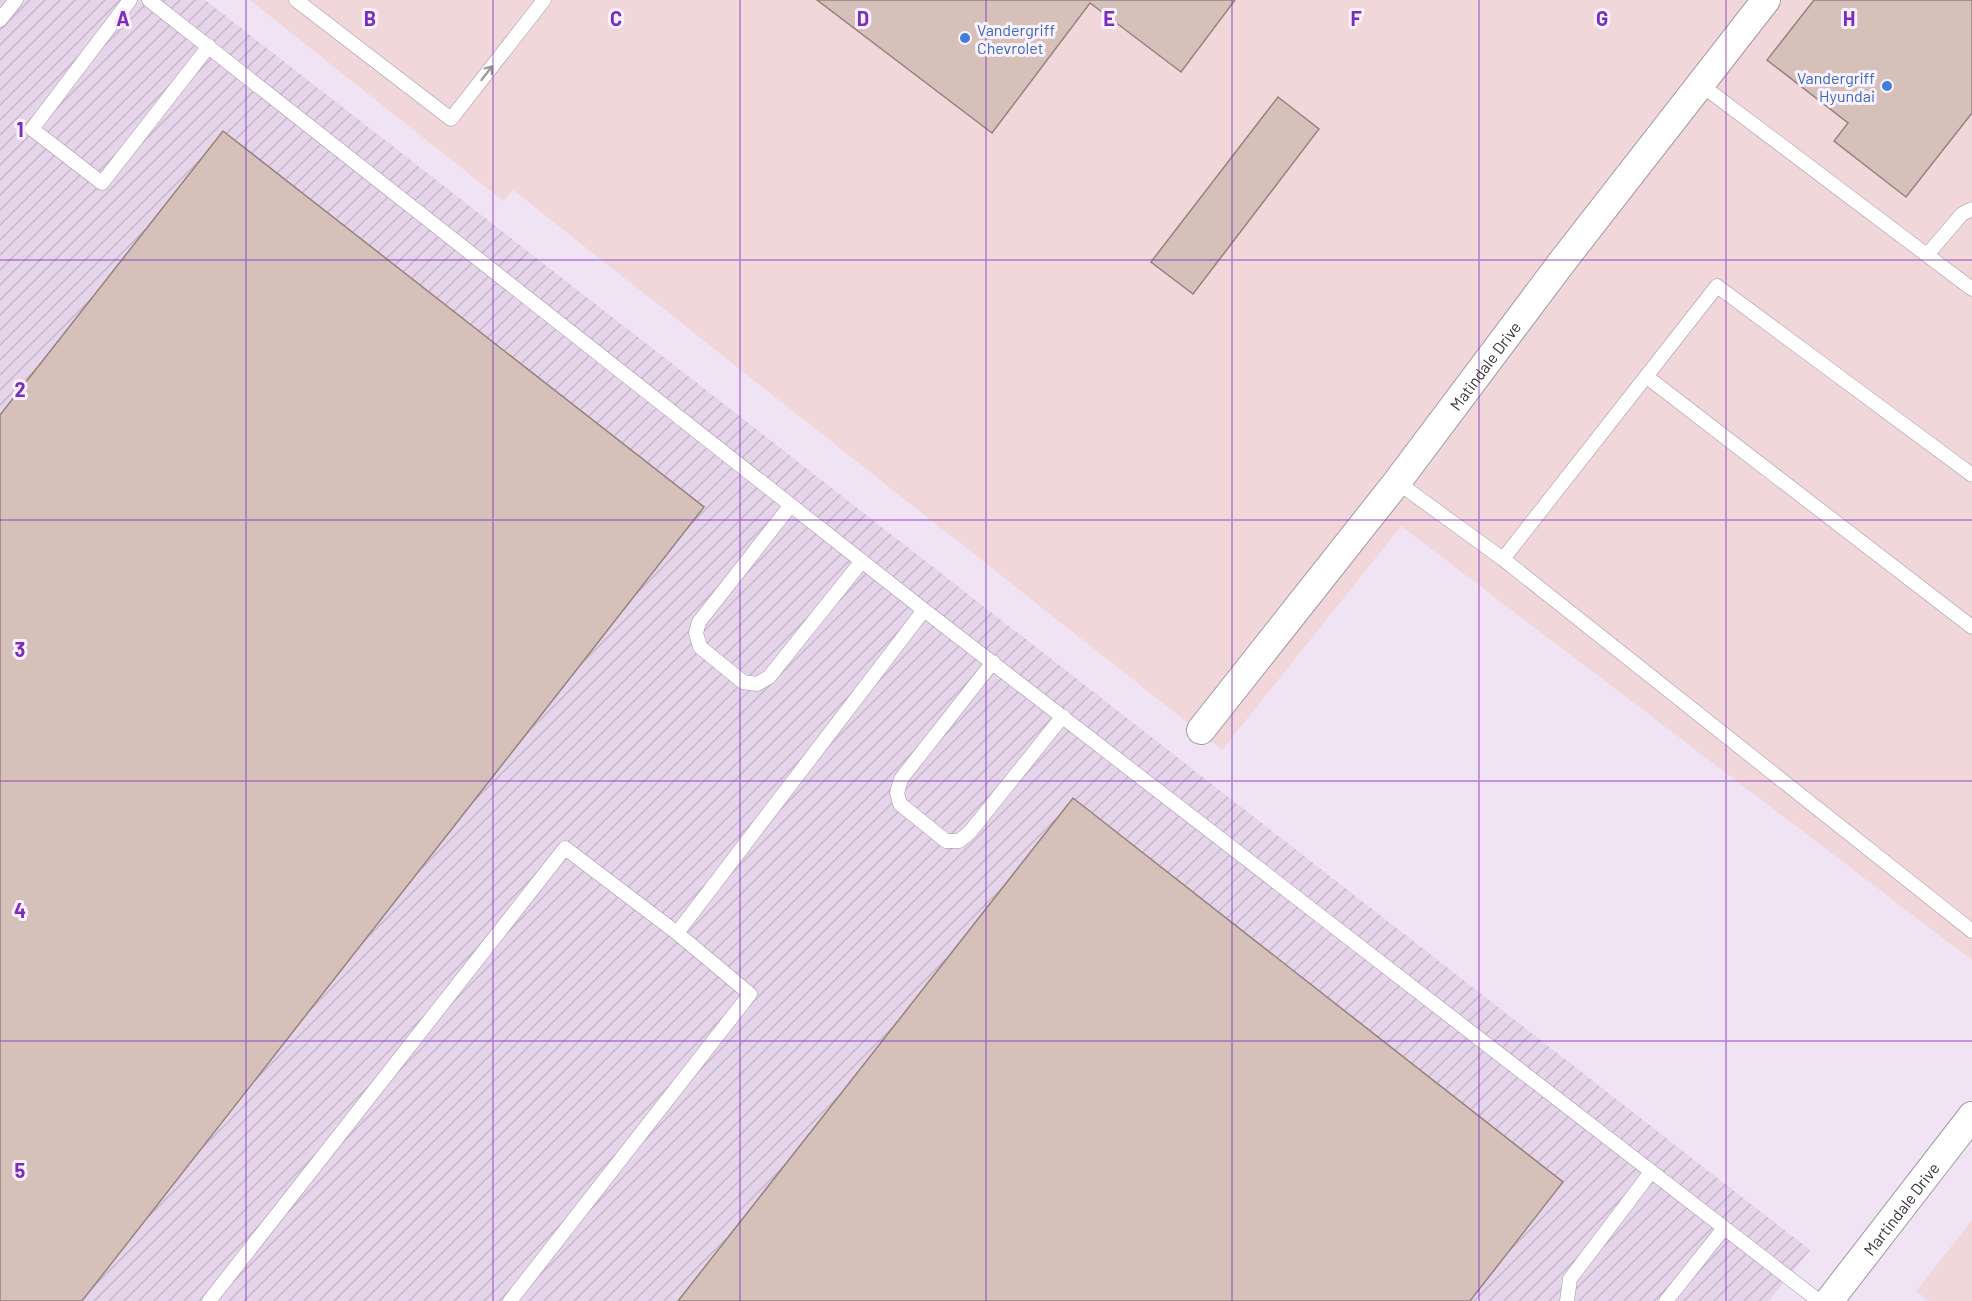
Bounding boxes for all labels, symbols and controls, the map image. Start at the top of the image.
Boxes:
text: A [116,6,130,30]
text: B [364,6,376,30]
text: C [610,6,622,30]
text: D [857,6,869,30]
text: E [1103,6,1115,30]
text: F [1350,6,1362,30]
text: G [1596,6,1608,30]
text: H [1843,6,1855,30]
place label: Vandergriff Chevrolet [977,20,1055,57]
marker: Vandergriff Chevrolet [958,31,972,45]
one-way arrow [481,66,494,82]
place label: Vandergriff Hyundai [1797,68,1875,105]
marker: Vandergriff Hyundai [1880,79,1894,93]
text: 1 [16,117,24,141]
street label: Matindale Drive [1445,317,1524,413]
text: 2 [14,377,26,401]
text: 3 [15,637,25,661]
text: 4 [14,898,26,922]
text: 5 [15,1158,26,1182]
street label: Martindale Drive [1859,1158,1942,1259]

